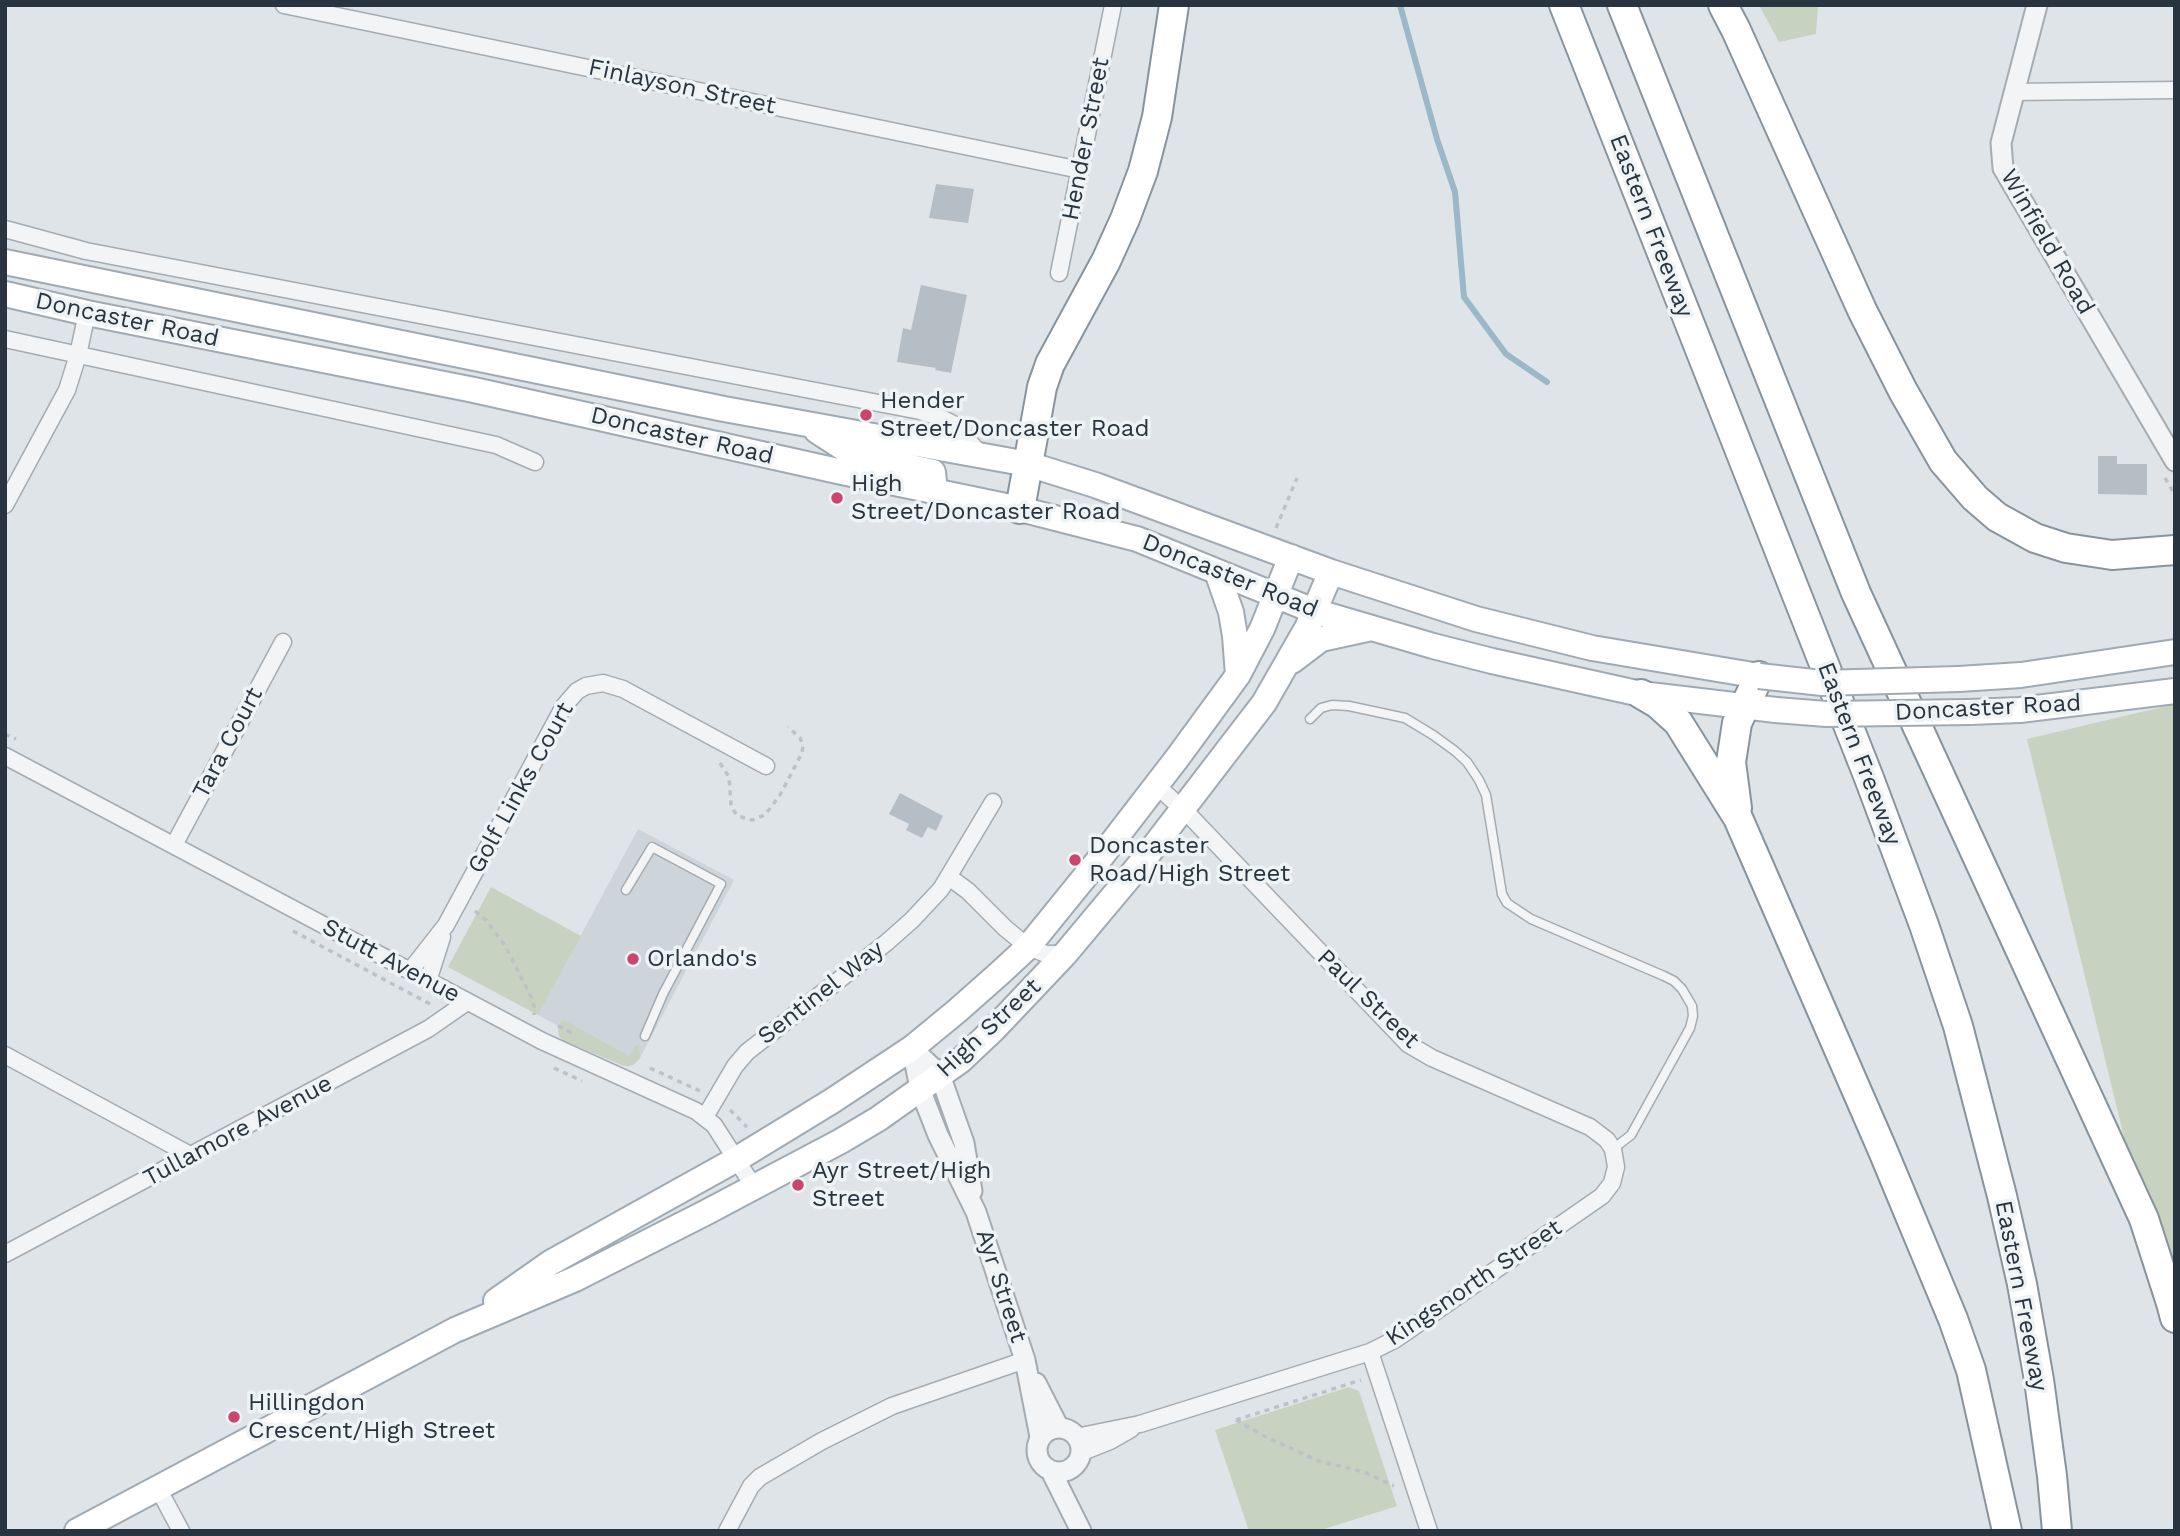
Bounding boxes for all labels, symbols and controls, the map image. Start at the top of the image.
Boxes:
street label: Finlayson Street [586,53,778,121]
street label: Hender Street [1056,55,1116,223]
street label: Eastern Freeway [1603,130,1699,322]
street label: Winfield Road [1994,164,2100,320]
street label: Doncaster Road [33,287,221,353]
place label: Hender Street/Doncaster Road [880,387,1149,443]
street label: Doncaster Road [588,401,776,471]
marker: Hender Street/Doncaster Road [858,407,874,423]
place label: High Street/Doncaster Road [851,470,1120,526]
marker: High Street/Doncaster Road [829,490,845,506]
street label: Doncaster Road [1138,528,1322,624]
street label: Eastern Freeway [1811,658,1907,850]
street label: Tara Court [187,683,269,803]
street label: Doncaster Road [1894,689,2082,727]
street label: Golf Links Court [462,697,580,879]
place label: Doncaster Road/High Street [1089,832,1290,888]
marker: Doncaster Road/High Street [1067,852,1083,868]
street label: Stutt Avenue [317,913,465,1009]
street label: Sentinel Way [752,935,890,1051]
street label: Paul Street [1311,943,1425,1055]
place label: Orlando's [647,945,757,973]
marker: Orlando's [625,951,641,967]
street label: High Street [931,972,1047,1084]
street label: Tullamore Avenue [139,1069,337,1193]
place label: Ayr Street/High Street [812,1157,991,1213]
marker: Ayr Street/High Street [790,1177,806,1193]
street label: Eastern Freeway [1988,1198,2054,1394]
street label: Kingsnorth Street [1381,1213,1567,1353]
street label: Ayr Street [969,1226,1033,1346]
place label: Hillingdon Crescent/High Street [248,1389,495,1445]
marker: Hillingdon Crescent/High Street [226,1409,242,1425]

